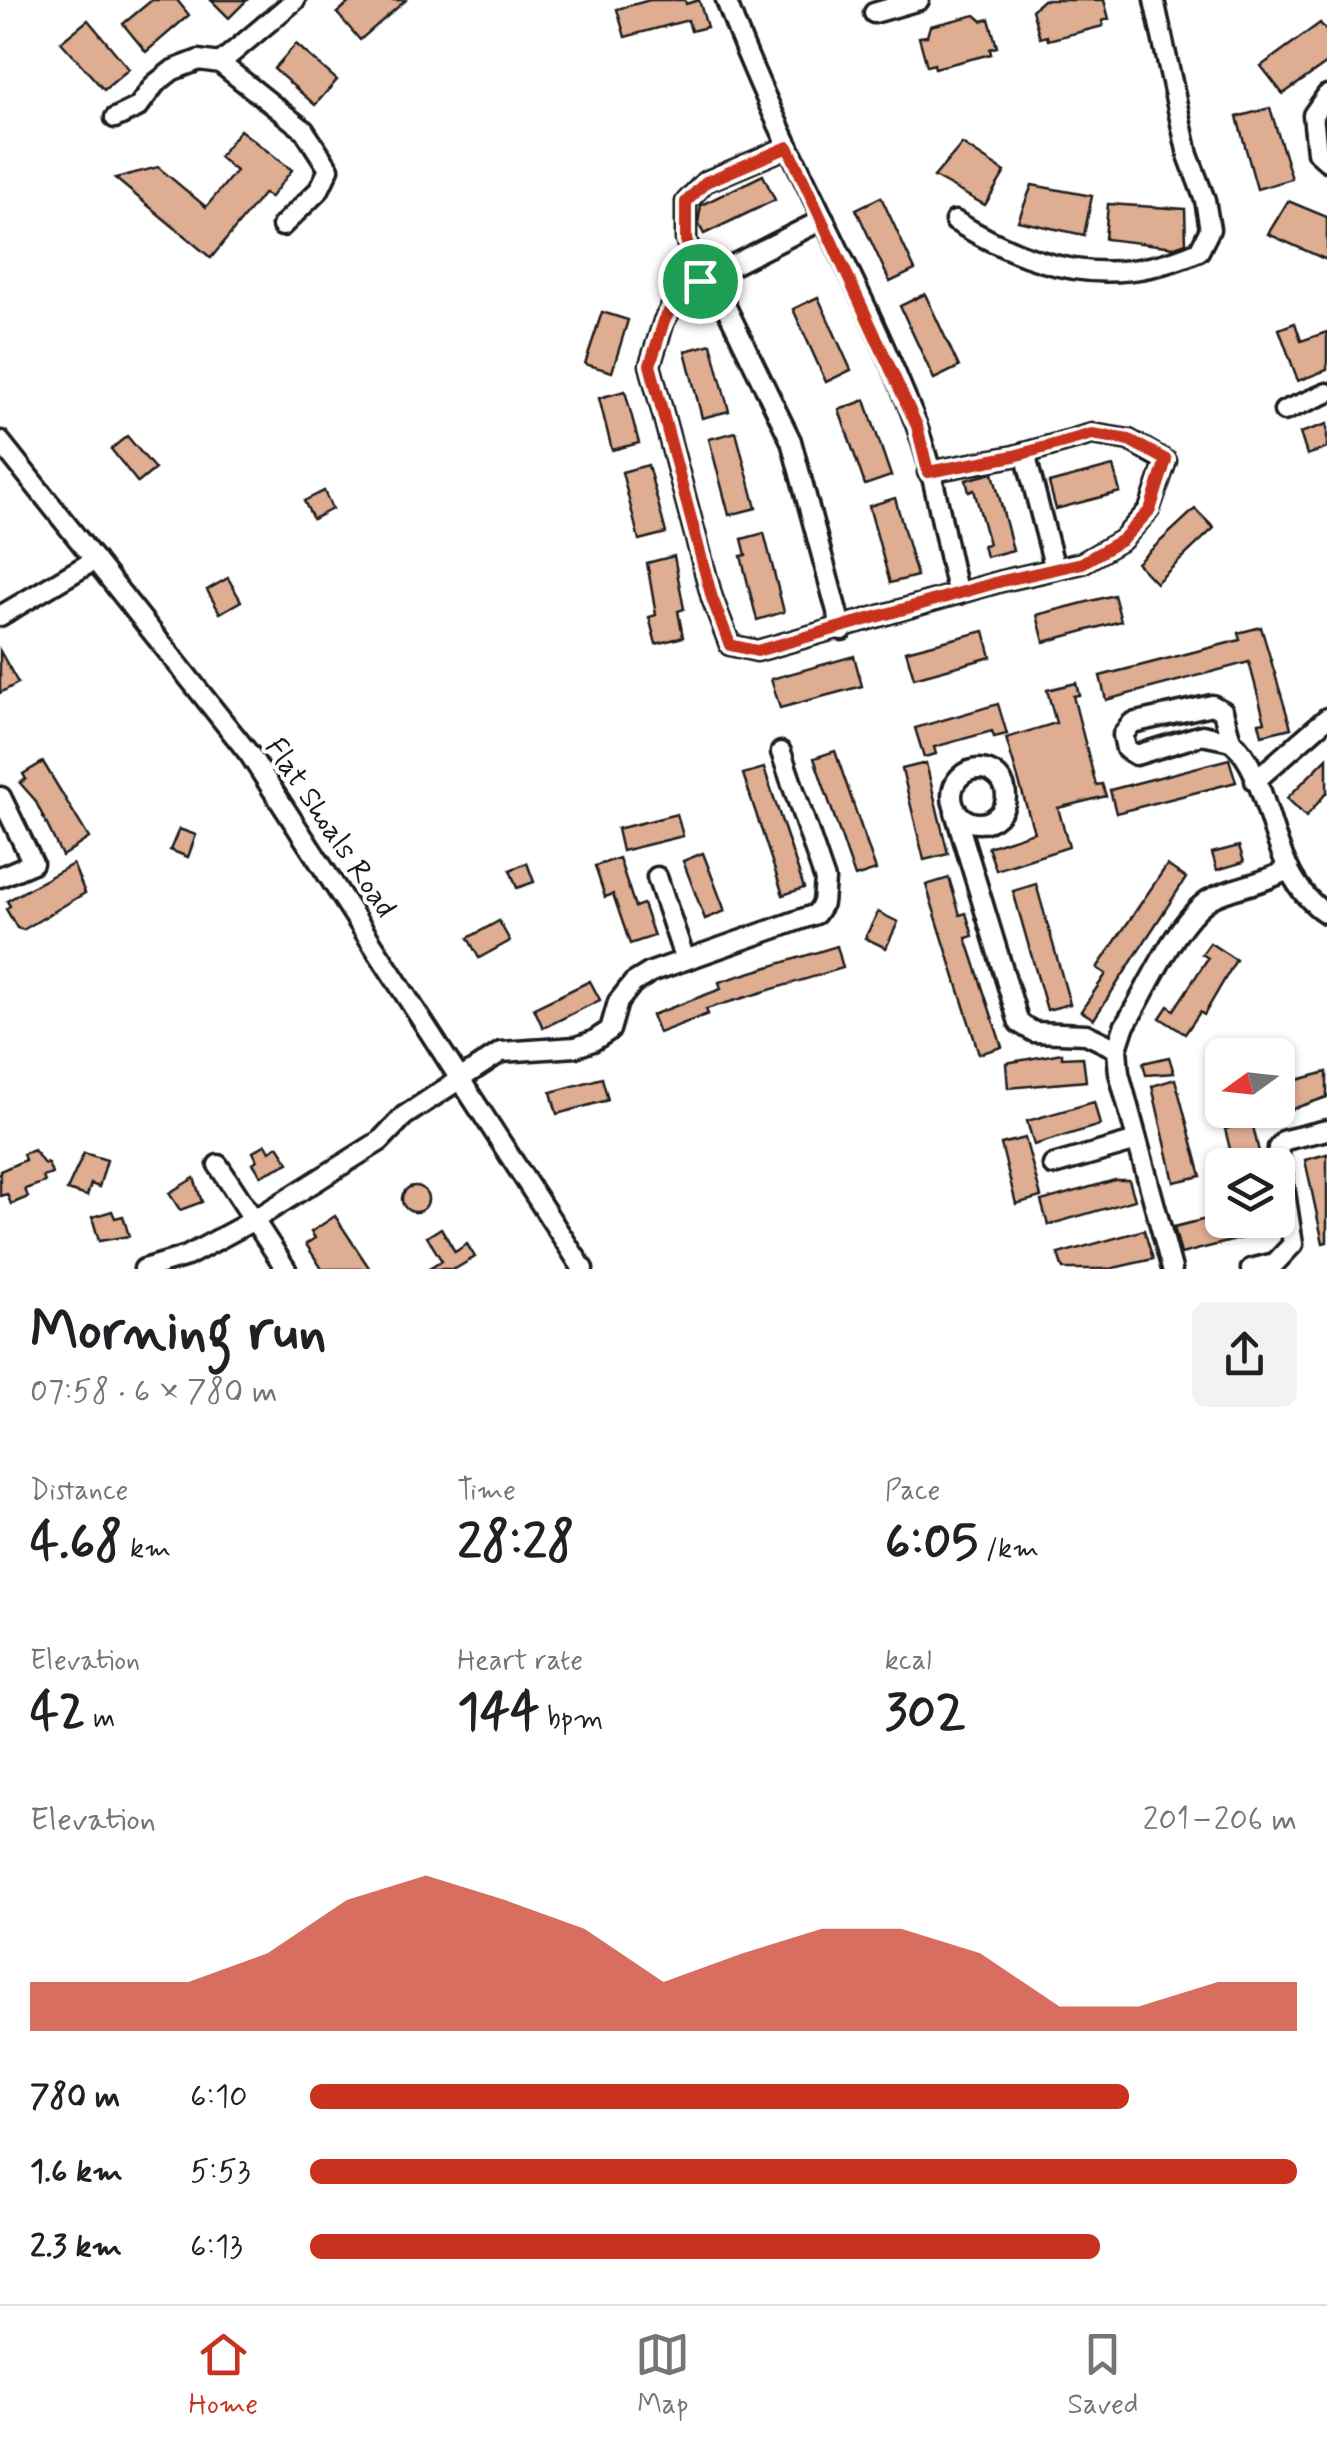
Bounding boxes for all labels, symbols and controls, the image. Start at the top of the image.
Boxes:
pin [658,239,743,324]
icon: arrive [673,254,728,309]
street label: Flat Shoals Road [255,730,405,926]
north arrow [1205,1038,1295,1128]
map controls [1205,1038,1295,1238]
button: layers [1205,1148,1295,1238]
text: Morning run [30,1297,327,1369]
button: share [1192,1302,1297,1407]
text: 07:58 · 6 × 780 m [30,1371,277,1413]
text: Distance [30,1473,128,1510]
text: Time [457,1473,516,1510]
text: Pace [885,1473,940,1510]
text: 4.68 [30,1510,123,1576]
text: 28:28 [457,1510,574,1576]
text: 6:05 [885,1510,978,1576]
text: km [123,1531,171,1568]
text: /km [978,1531,1039,1568]
text: Elevation [30,1643,140,1680]
text: Heart rate [457,1643,583,1680]
text: kcal [885,1643,932,1680]
text: 42 [30,1680,86,1746]
text: 144 [457,1680,539,1746]
text: 302 [885,1680,966,1746]
text: m [86,1701,115,1738]
text: bpm [539,1701,603,1738]
text: Elevation [30,1799,156,1841]
text: 201–206 m [1143,1799,1297,1841]
text: 780 m [30,2076,120,2118]
text: 6:10 [190,2076,248,2118]
text: 1.6 km [30,2151,123,2193]
text: 5:53 [190,2151,250,2193]
text: 2.3 km [30,2226,122,2268]
text: 6:13 [190,2226,243,2268]
tab: Home [189,2327,258,2424]
tab: Map [635,2327,690,2424]
tab: Saved [1068,2327,1138,2424]

